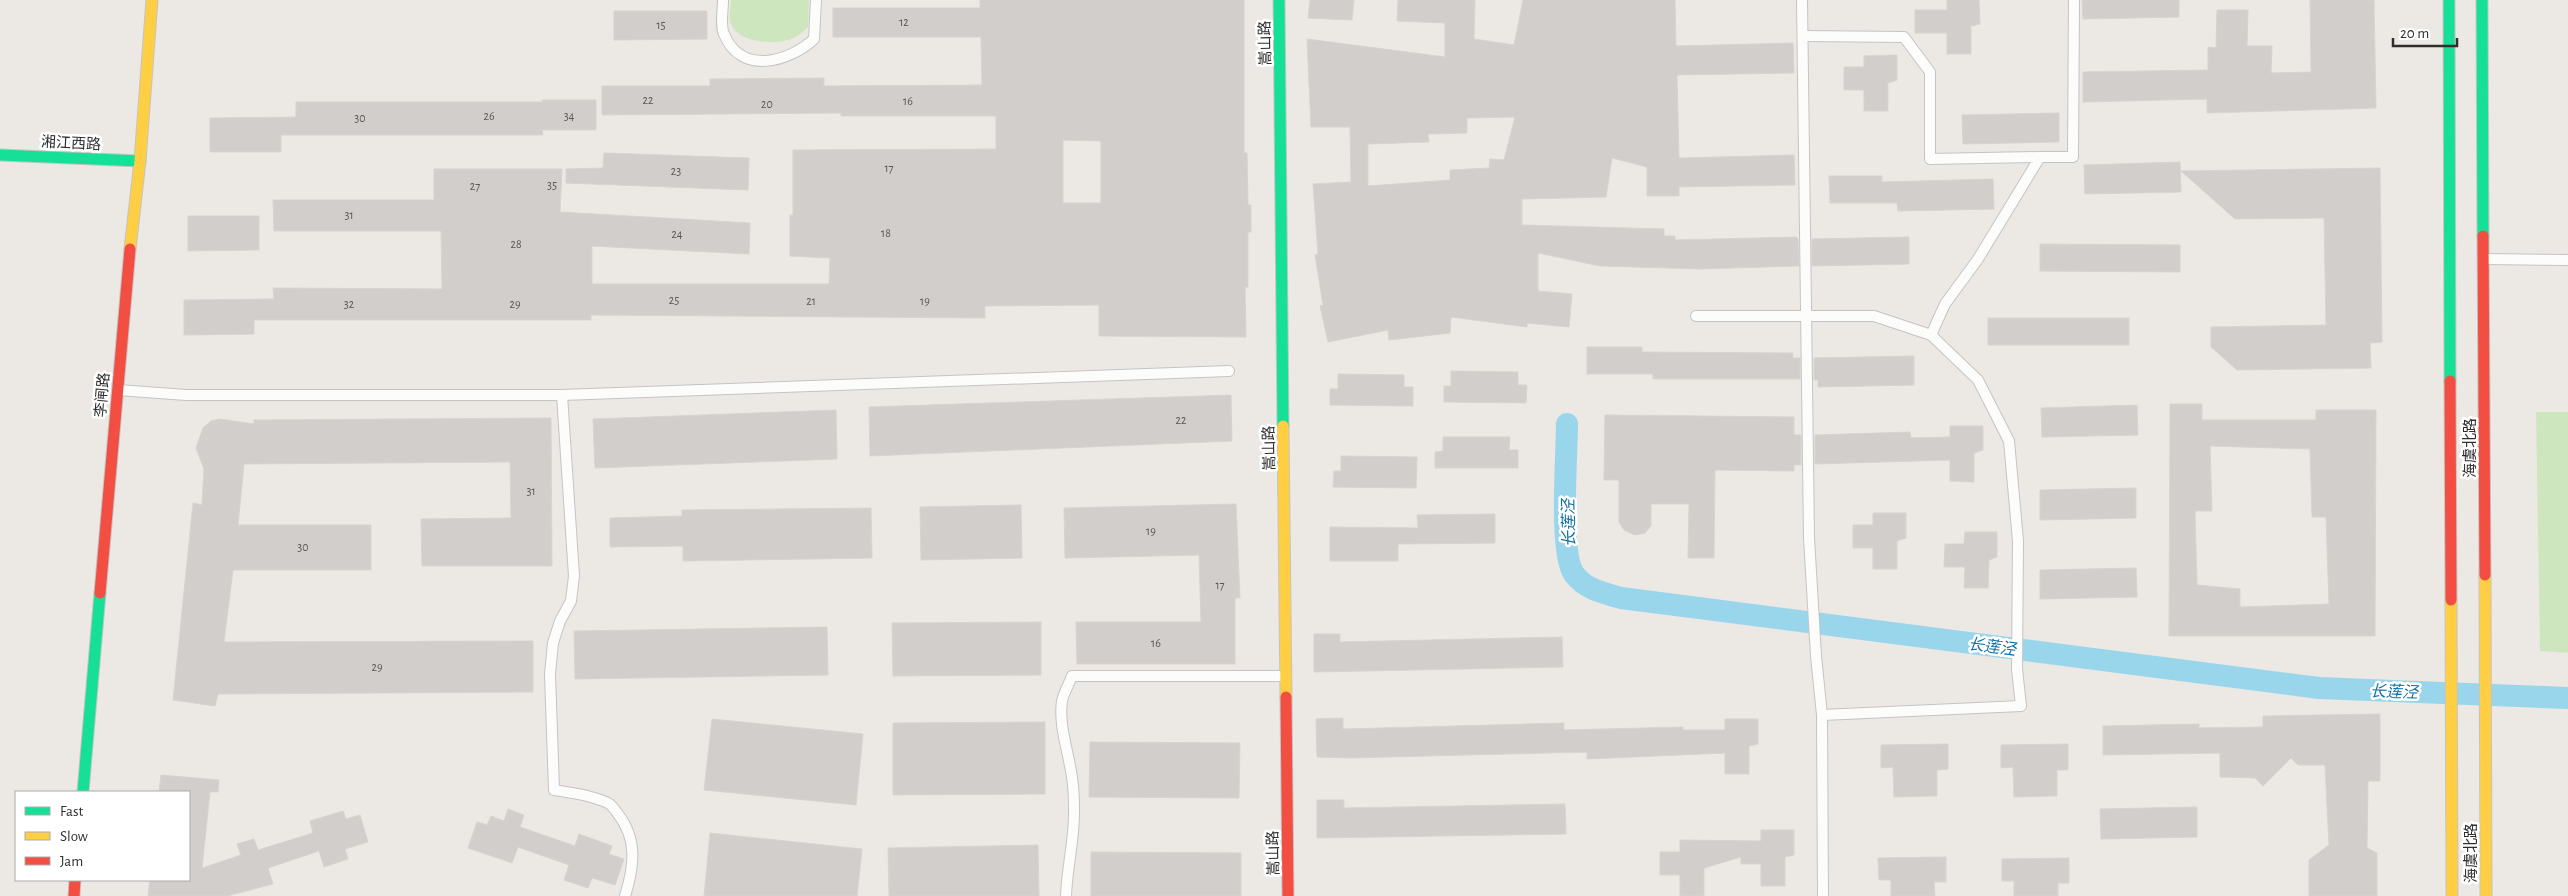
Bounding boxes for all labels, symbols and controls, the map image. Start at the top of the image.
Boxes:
scale bar [2393,15,2457,47]
house number: 12 [899,16,909,28]
house number: 15 [656,19,666,31]
street label: 嵩山路 [1257,20,1273,66]
text: 20 m [2400,26,2429,41]
house number: 22 [643,94,654,106]
house number: 16 [903,95,913,107]
house number: 20 [761,98,773,110]
house number: 26 [483,110,495,122]
house number: 34 [564,110,575,122]
house number: 30 [354,112,366,124]
street label: 湘江西路 [41,133,101,153]
house number: 17 [884,162,894,174]
house number: 23 [671,165,681,177]
house number: 35 [547,179,557,191]
house number: 27 [470,180,480,192]
house number: 31 [344,209,354,221]
house number: 18 [881,227,891,239]
house number: 24 [671,228,683,240]
house number: 28 [510,238,522,250]
house number: 25 [669,294,679,306]
house number: 21 [806,295,816,307]
house number: 19 [920,295,930,307]
house number: 32 [344,298,355,310]
house number: 29 [509,298,521,310]
street label: 李闸路 [92,372,112,418]
house number: 22 [1176,414,1187,426]
street label: 海虞北路 [2461,418,2478,478]
street label: 嵩山路 [1261,425,1277,471]
house number: 31 [526,485,536,497]
water label: 长莲泾 [1560,497,1577,547]
house number: 19 [1146,525,1156,537]
house number: 30 [297,541,309,553]
house number: 17 [1215,579,1225,591]
water label: 长莲泾 [1967,635,2019,658]
house number: 16 [1151,637,1161,649]
house number: 29 [371,661,383,673]
water label: 长莲泾 [2370,682,2420,701]
legend [15,791,190,881]
text: Fast [60,804,84,819]
street label: 海虞北路 [2462,823,2479,883]
text: Slow [60,829,88,844]
street label: 嵩山路 [1265,830,1281,876]
text: Jam [60,854,83,869]

